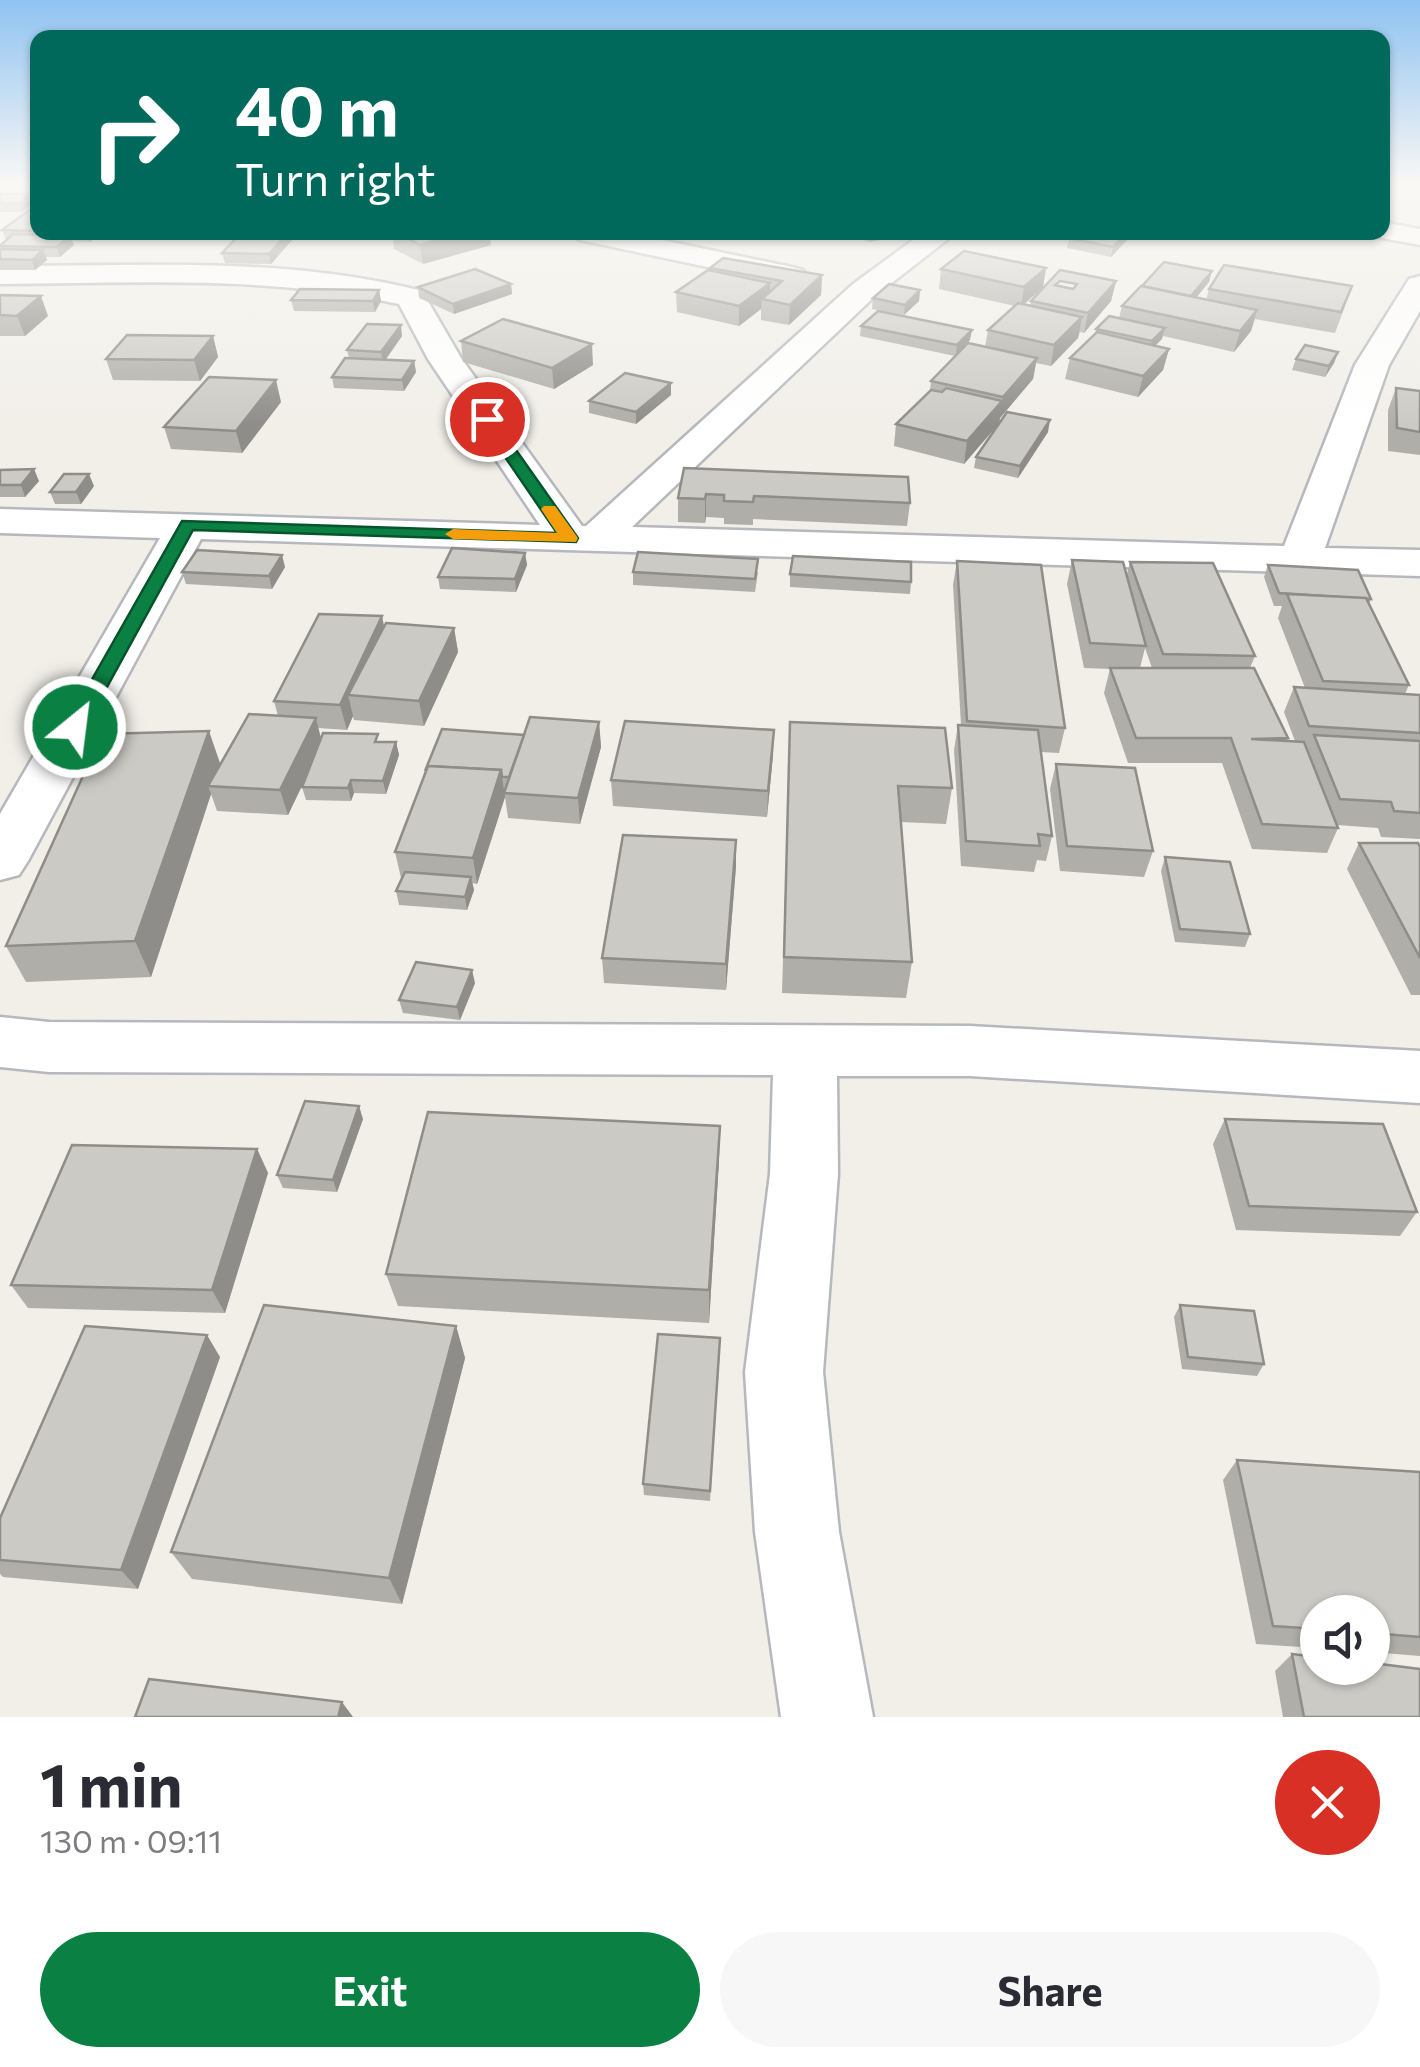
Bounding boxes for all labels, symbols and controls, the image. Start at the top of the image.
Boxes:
text: 40 m [235,65,399,150]
icon: right [70,70,200,200]
text: Turn right [235,150,436,205]
pin [445,377,530,462]
icon: arrive [460,392,515,447]
position arrow [23,675,127,779]
map controls [1300,1595,1390,1685]
button: sound [1300,1595,1390,1685]
text: 1 min [40,1746,182,1819]
button: close [1275,1750,1380,1855]
text: 130 m · 09:11 [40,1820,222,1860]
button: Exit [40,1932,700,2047]
button: Share [720,1932,1380,2047]

